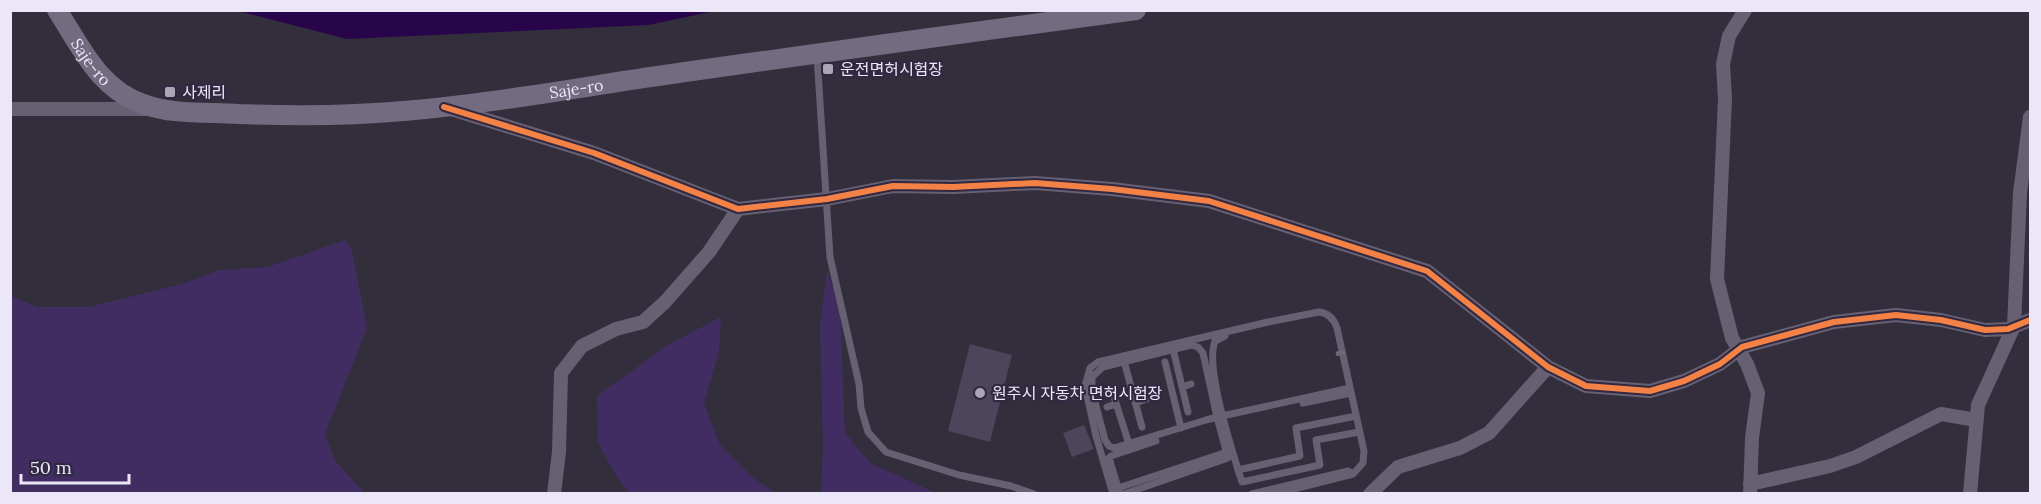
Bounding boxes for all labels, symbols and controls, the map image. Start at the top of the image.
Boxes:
street label: Saje-ro [67,34,115,90]
place label: 운전면허시험장 [840,59,943,79]
marker: 운전면허시험장 [821,62,835,76]
street label: Saje-ro [548,74,605,103]
place label: 사제리 [182,82,226,102]
marker: 사제리 [163,85,177,99]
place label: 원주시 자동차 면허시험장 [992,383,1163,403]
marker: 원주시 자동차 면허시험장 [973,386,987,400]
scale bar [21,447,129,485]
text: 50 m [30,456,72,479]

